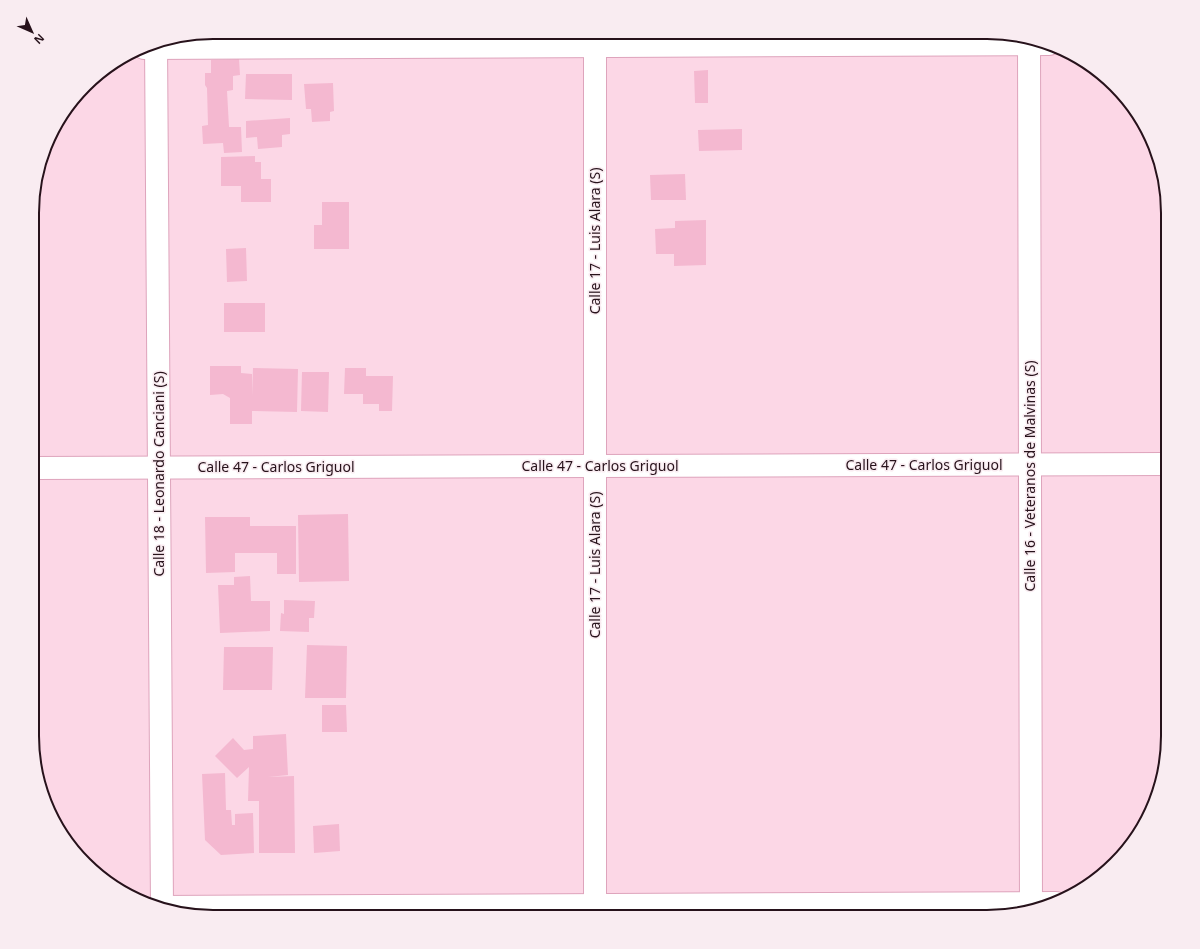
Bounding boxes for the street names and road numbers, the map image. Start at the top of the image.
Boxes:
street label: Calle 17 - Luis Alara (S) [585,168,604,314]
street label: Calle 16 - Veteranos de Malvinas (S) [1020,360,1039,592]
street label: Calle 18 - Leonardo Canciani (S) [149,371,168,577]
street label: Calle 47 - Carlos Griguol [845,455,1003,474]
street label: Calle 47 - Carlos Griguol [521,456,679,475]
street label: Calle 47 - Carlos Griguol [197,457,355,476]
street label: Calle 17 - Luis Alara (S) [585,492,604,638]

